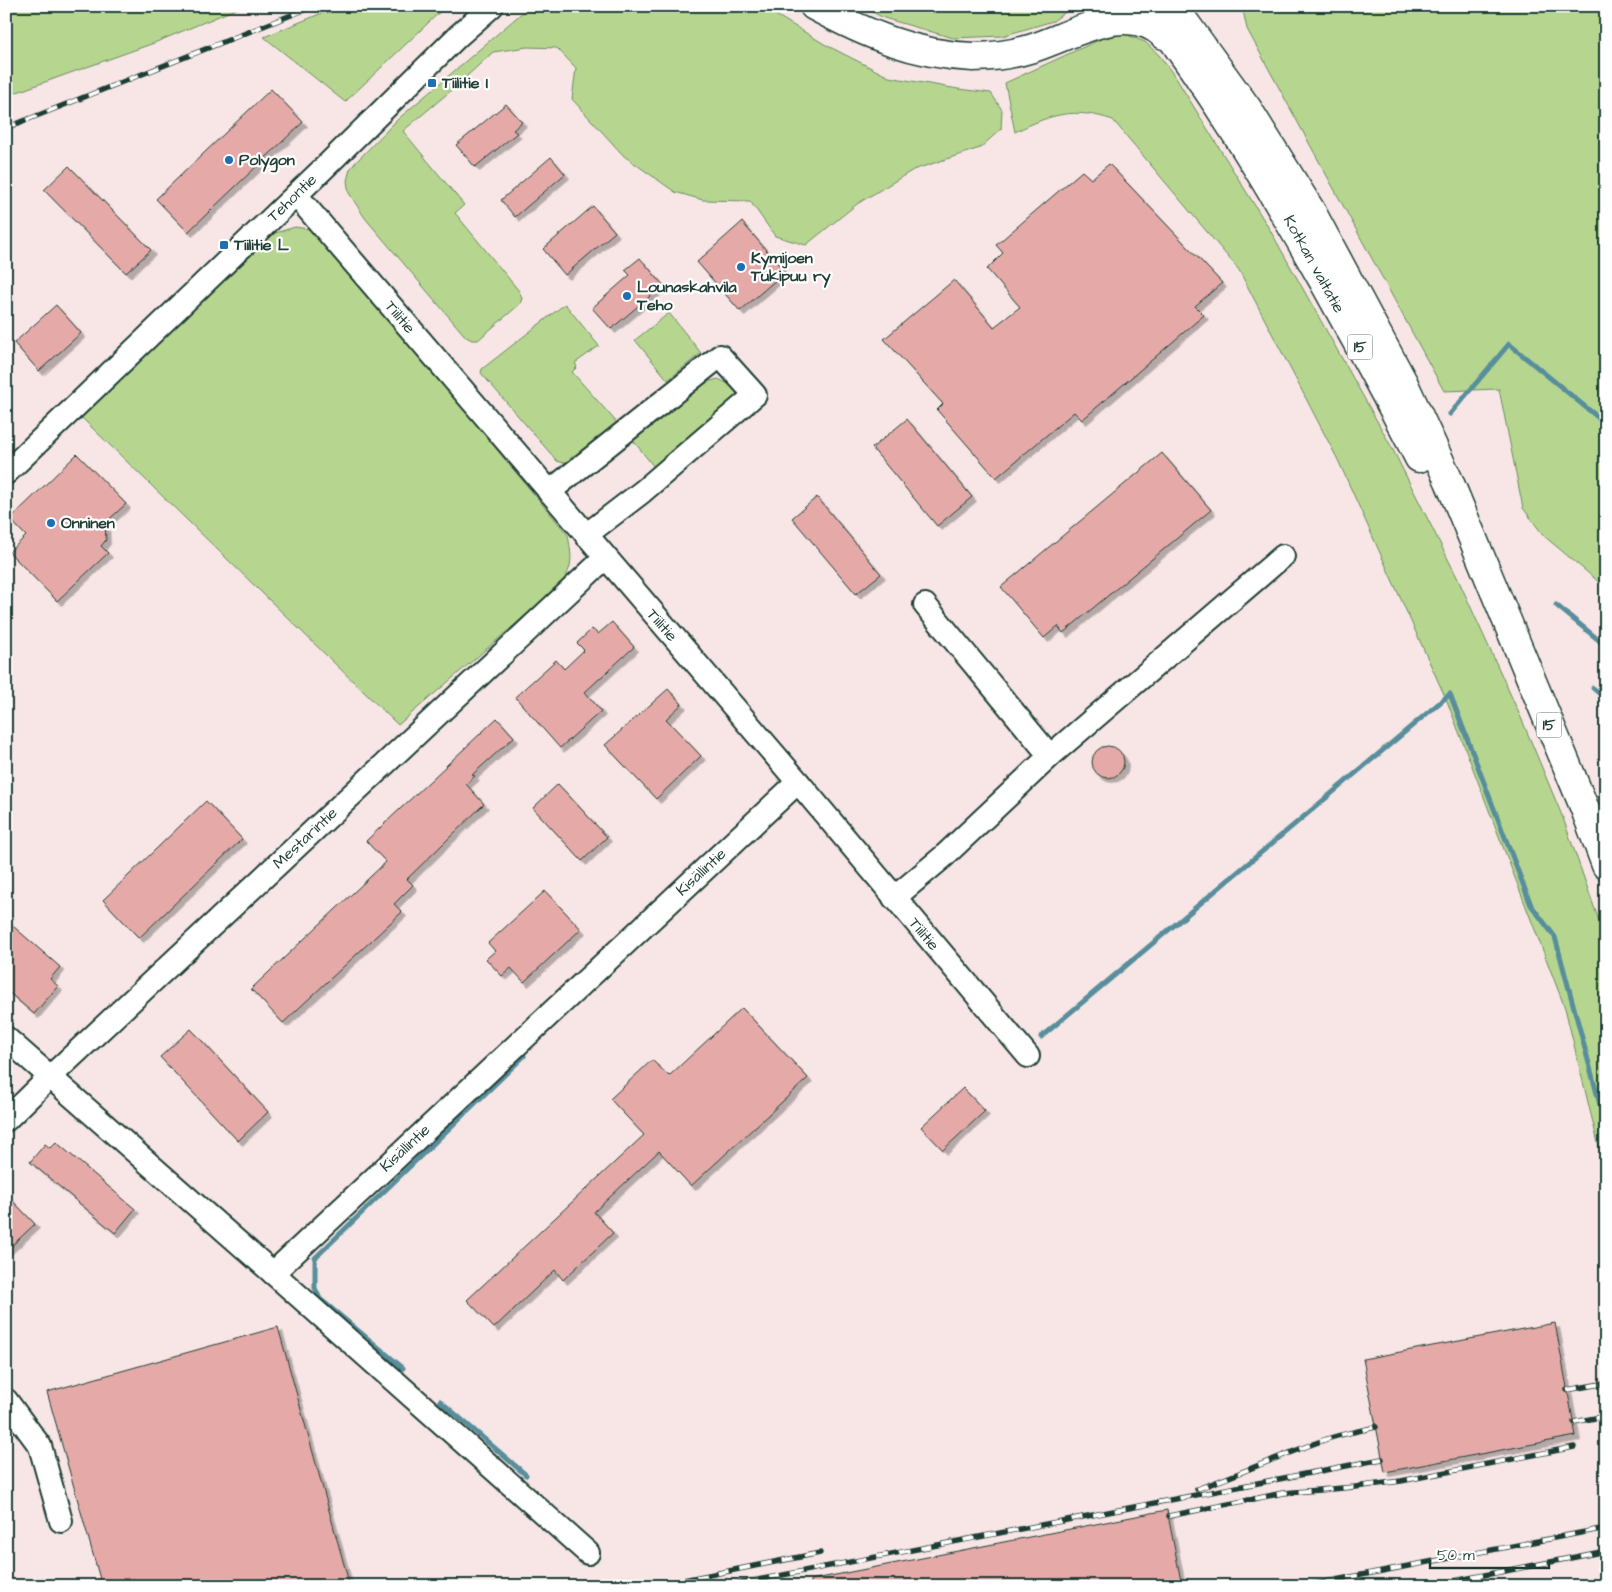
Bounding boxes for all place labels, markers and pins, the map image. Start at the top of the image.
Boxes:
place label: Tiilitie I [441,72,488,94]
marker: Tiilitie I [426,77,438,89]
place label: Polygon [239,149,295,173]
marker: Polygon [223,154,235,166]
place label: Tiilitie L [233,234,290,256]
marker: Tiilitie L [218,239,230,251]
place label: Kymijoen Tukipuu ry [750,247,831,288]
marker: Kymijoen Tukipuu ry [735,261,747,273]
place label: Lounaskahvila Teho [636,276,738,316]
marker: Lounaskahvila Teho [621,290,633,302]
place label: Onninen [61,512,115,534]
marker: Onninen [45,517,57,529]

